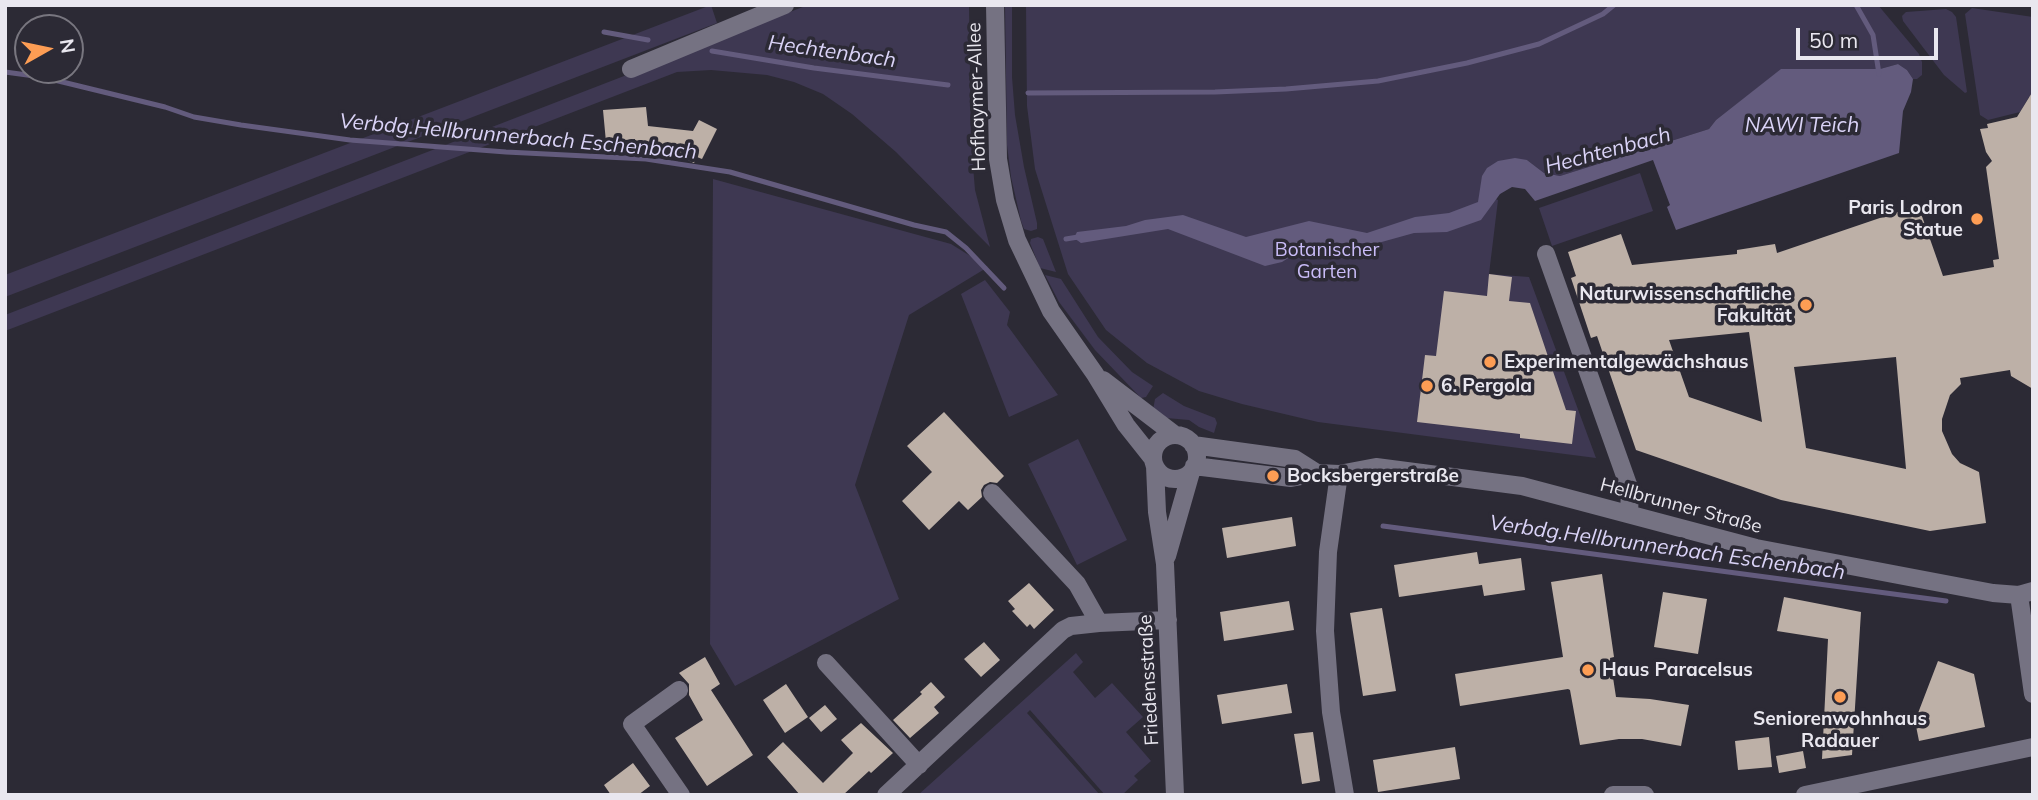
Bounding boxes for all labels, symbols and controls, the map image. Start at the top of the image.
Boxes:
north arrow [14,14,84,84]
scale bar [1800,14,1942,58]
street label: Hofhaymer-Allee [963,22,991,172]
text: 50 m [1809,27,1858,53]
water label: Hechtenbach [766,31,898,73]
text: N [55,37,81,55]
water label: Verbdg.Hellbrunnerbach Eschenbach [338,109,698,165]
water label: NAWI Teich [1745,113,1859,139]
water label: Hechtenbach [1542,122,1674,180]
place label: Paris Lodron Statue [1848,197,1963,241]
marker: Paris Lodron Statue [1969,211,1985,227]
park label: Botanischer Garten [1275,239,1379,283]
place label: Naturwissenschaftliche Fakultät [1579,283,1792,327]
marker: Naturwissenschaftliche Fakultät [1798,297,1814,313]
place label: Experimentalgewächshaus [1504,351,1749,373]
marker: Experimentalgewächshaus [1482,354,1498,370]
place label: 6. Pergola [1441,375,1532,397]
marker: 6. Pergola [1419,378,1435,394]
place label: Bocksbergerstraße [1287,465,1459,487]
marker: Bocksbergerstraße [1265,468,1281,484]
street label: Hellbrunner Straße [1598,473,1764,539]
water label: Verbdg.Hellbrunnerbach Eschenbach [1488,511,1846,585]
street label: Friedensstraße [1134,614,1164,746]
place label: Haus Paracelsus [1602,659,1753,681]
marker: Haus Paracelsus [1580,662,1596,678]
marker: Seniorenwohnhaus Radauer [1832,689,1848,705]
place label: Seniorenwohnhaus Radauer [1753,708,1927,752]

